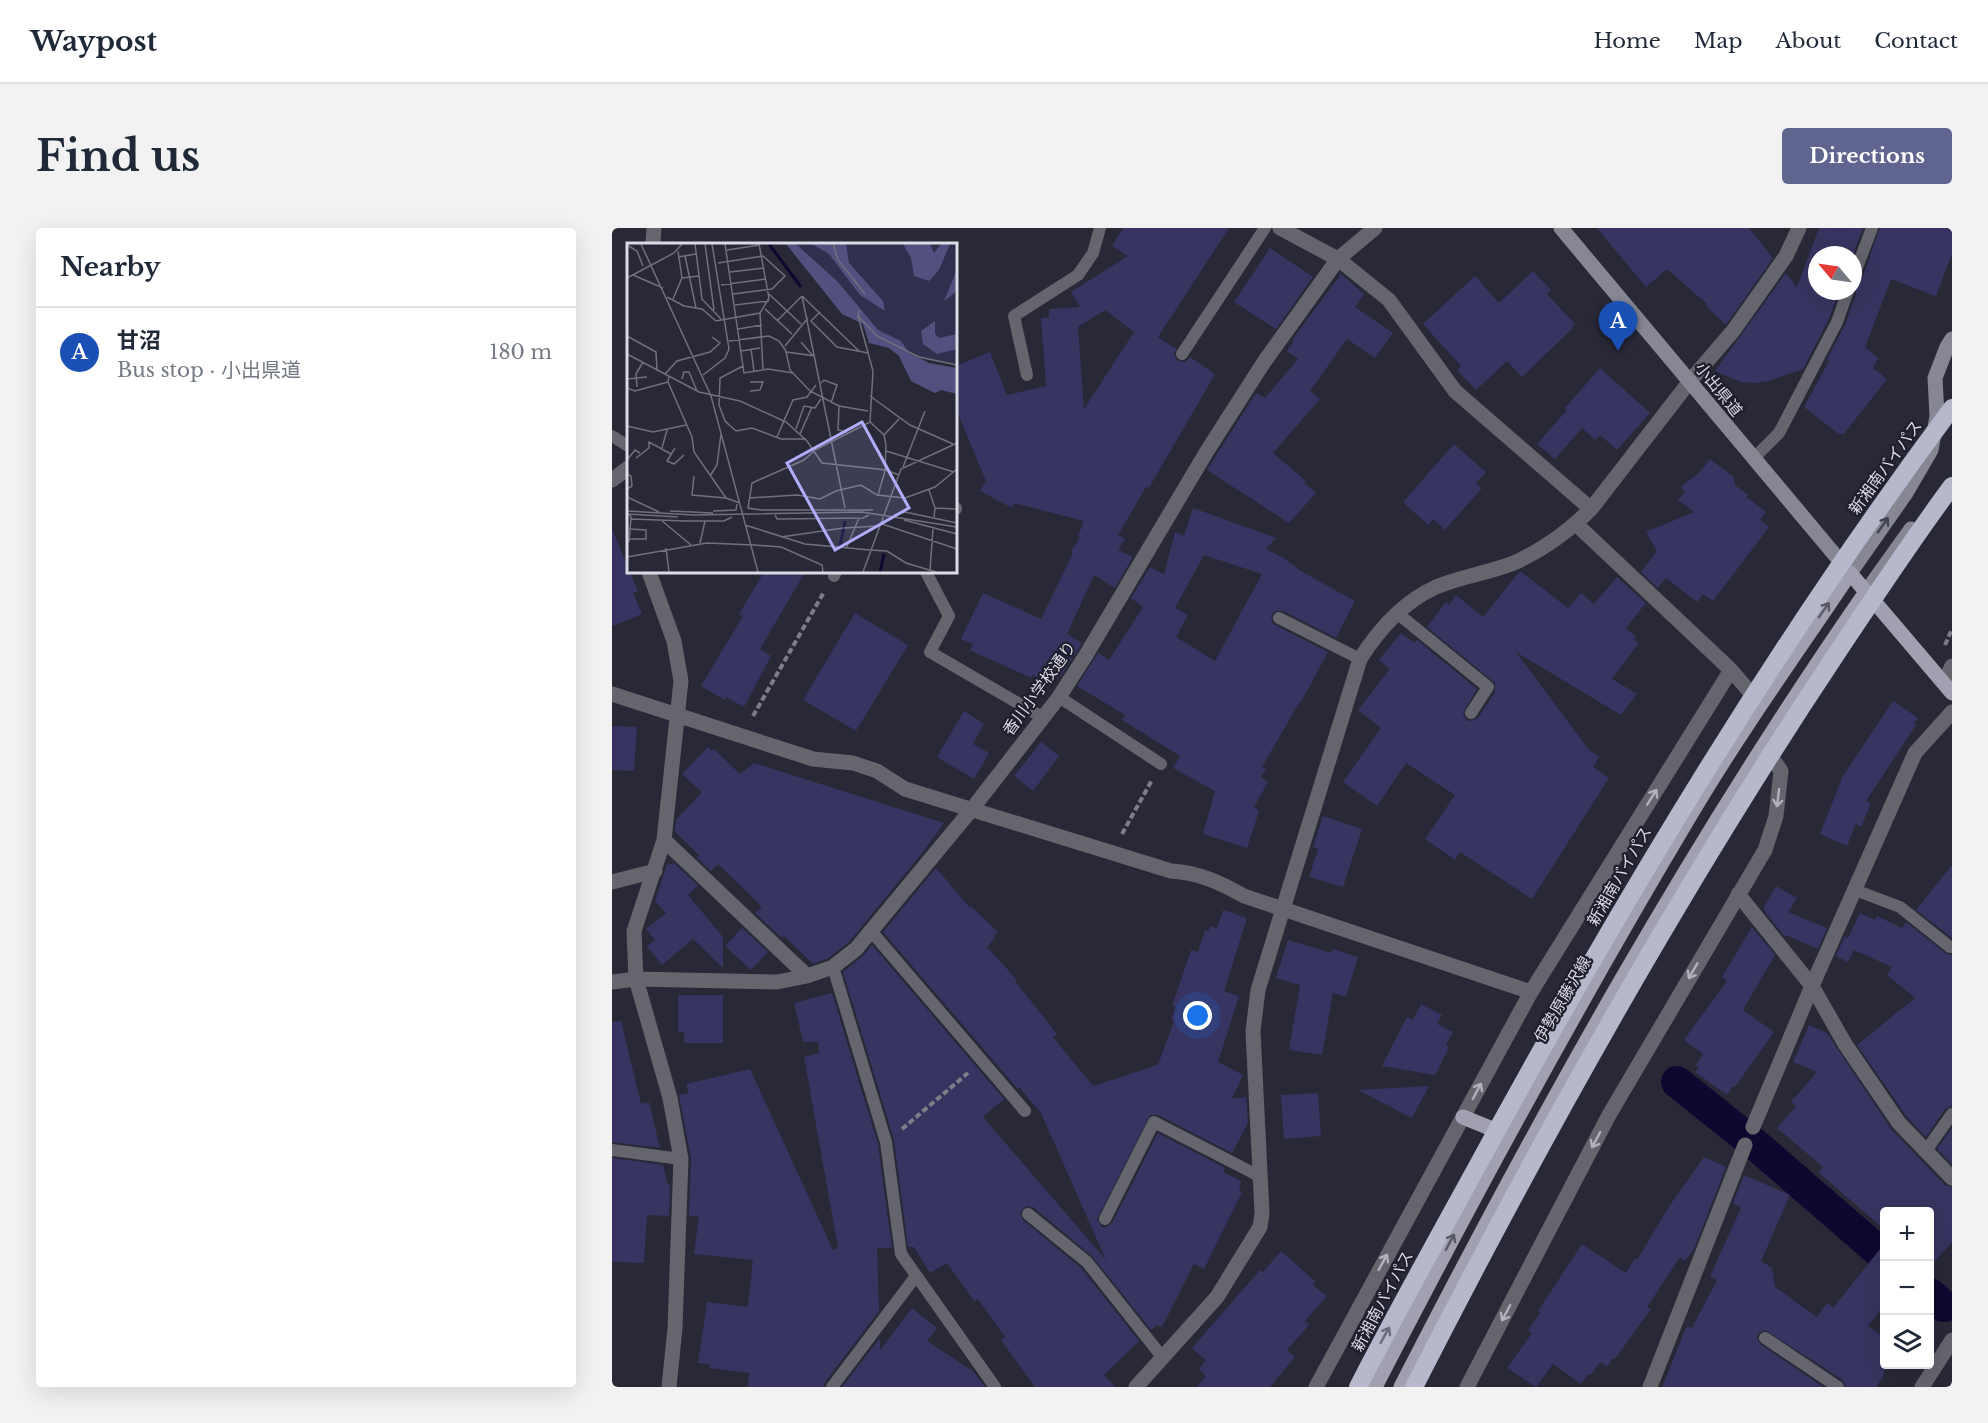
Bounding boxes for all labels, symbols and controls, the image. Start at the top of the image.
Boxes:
text: Waypost [30,24,157,59]
text: Home [1594,28,1661,54]
text: Map [1694,28,1742,54]
text: About [1775,28,1841,54]
text: Contact [1874,28,1958,54]
button: Directions [1782,128,1952,184]
text: Find us [36,130,200,182]
inset map [627,243,957,573]
north arrow [1808,246,1862,300]
text: Nearby [60,251,161,283]
pin: A [1598,302,1638,351]
text: 甘沼 [117,327,161,354]
text: A [71,340,88,364]
text: 180 m [489,340,552,364]
text: Bus stop · 小出県道 [117,358,301,382]
street label: 小出県道 [1691,358,1747,420]
street label: 新湘南バイパス [1844,416,1926,518]
one-way arrow [1877,518,1889,534]
one-way arrow [1818,603,1830,619]
street label: 香川小学校通り [998,637,1080,739]
one-way arrow [1773,787,1784,807]
one-way arrow [1646,789,1658,806]
street label: 新湘南バイパス [1582,823,1656,929]
street label: 伊勢原藤沢線 [1529,952,1595,1046]
one-way arrow [1687,962,1699,979]
your location [1183,1001,1212,1030]
one-way arrow [1472,1082,1483,1100]
one-way arrow [1590,1131,1602,1149]
map controls [1880,1207,1934,1369]
button: + [1880,1207,1934,1261]
one-way arrow [1444,1234,1456,1251]
street label: 新湘南バイパス [1347,1247,1417,1355]
one-way arrow [1378,1253,1389,1271]
button: − [1880,1261,1934,1315]
one-way arrow [1500,1304,1512,1321]
button: layers [1880,1315,1934,1369]
one-way arrow [1379,1327,1391,1344]

